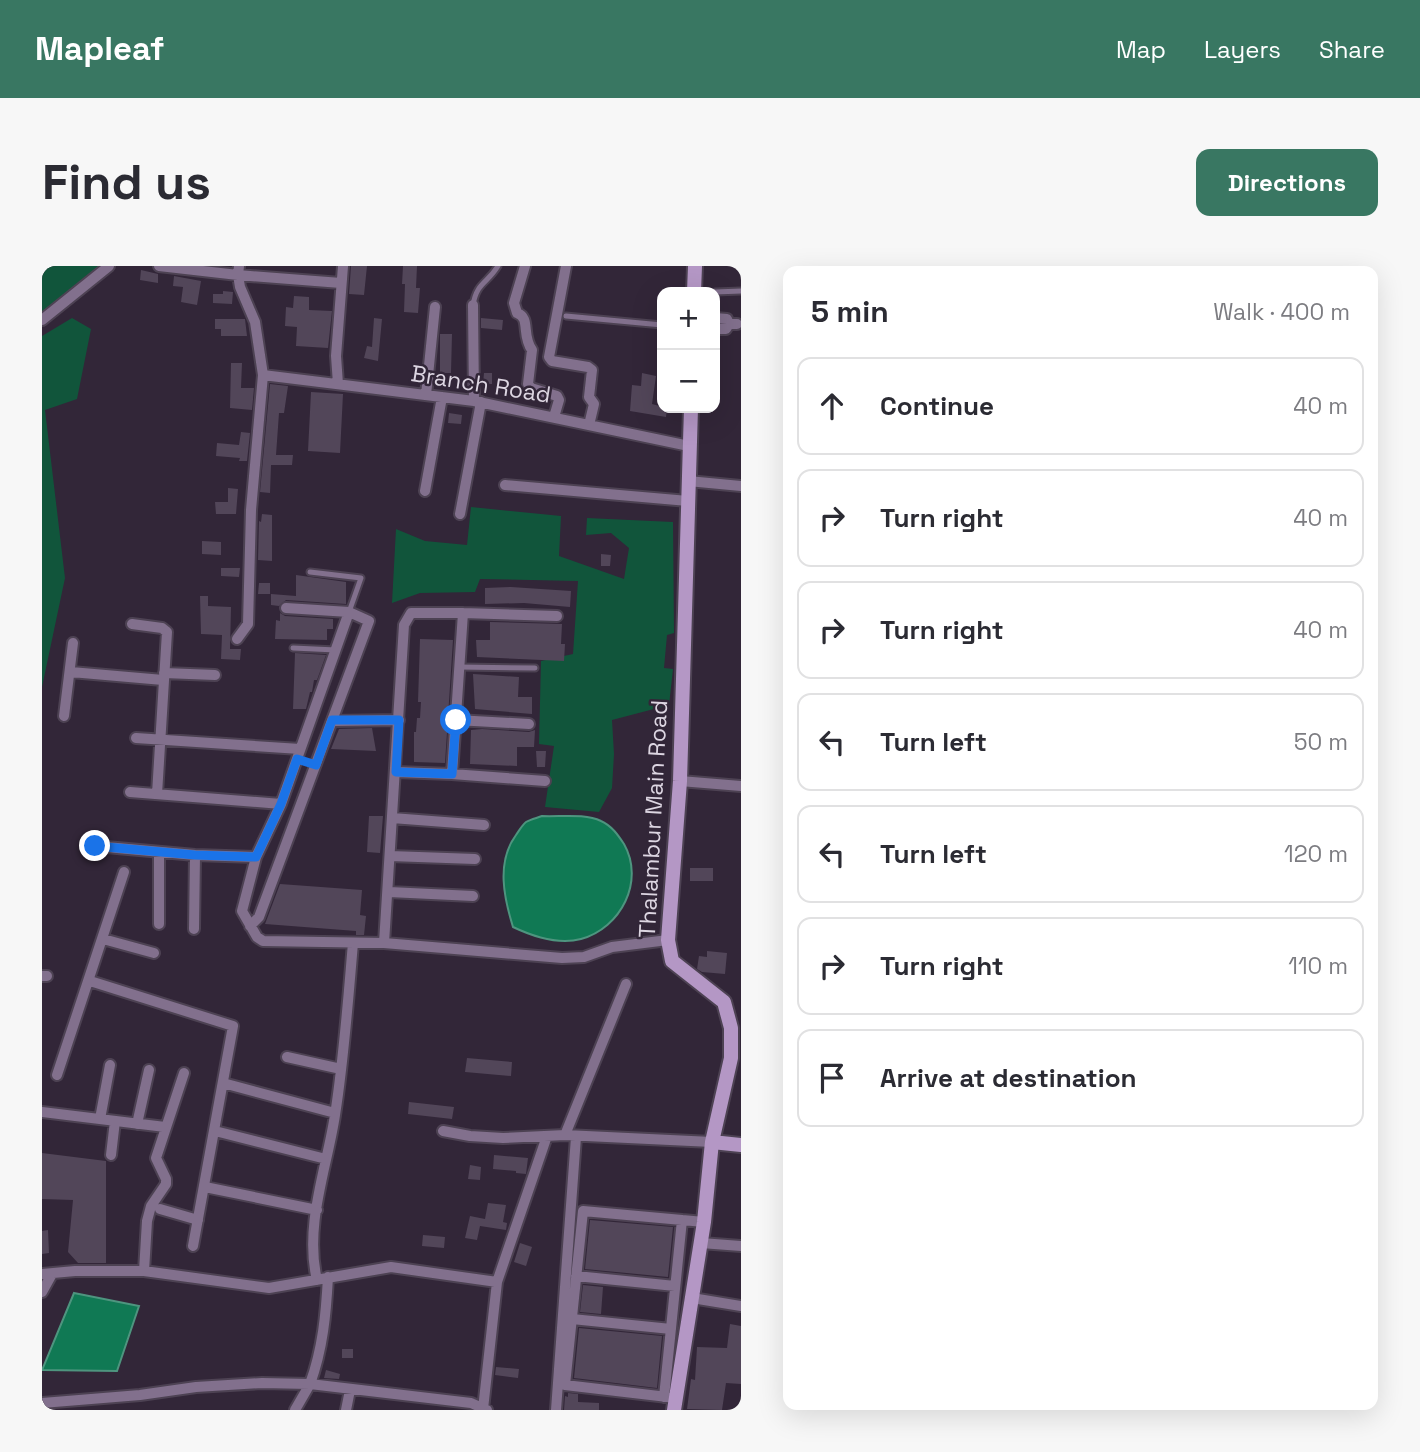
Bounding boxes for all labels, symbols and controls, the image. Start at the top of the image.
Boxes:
text: Mapleaf [35,28,164,70]
text: Map [1116,34,1166,65]
text: Layers [1204,34,1281,65]
text: Share [1319,34,1385,65]
button: Directions [1196,149,1378,216]
text: Find us [42,151,211,213]
map controls [657,287,720,413]
button: + [657,287,720,350]
text: 5 min [811,292,889,331]
text: Walk · 400 m [1213,297,1350,327]
button: − [657,350,720,413]
street label: Branch Road [409,358,553,410]
icon: ahead [813,387,851,425]
text: Continue [880,389,994,423]
text: 40 m [1293,391,1348,421]
icon: right [813,499,851,537]
text: Turn right [880,501,1004,535]
text: 40 m [1293,503,1348,533]
icon: right [813,611,851,649]
text: Turn right [880,613,1004,647]
text: 40 m [1293,615,1348,645]
street label: Thalambur Main Road [632,699,674,939]
route start [440,704,471,735]
icon: left [813,723,851,761]
text: Turn left [880,725,987,759]
text: 50 m [1294,727,1348,757]
route end [79,830,110,861]
icon: left [813,835,851,873]
text: Turn left [880,837,987,871]
text: 120 m [1284,839,1348,869]
icon: right [813,947,851,985]
text: Turn right [880,949,1004,983]
text: 110 m [1288,951,1348,981]
icon: arrive [813,1059,851,1097]
text: Arrive at destination [880,1061,1137,1095]

